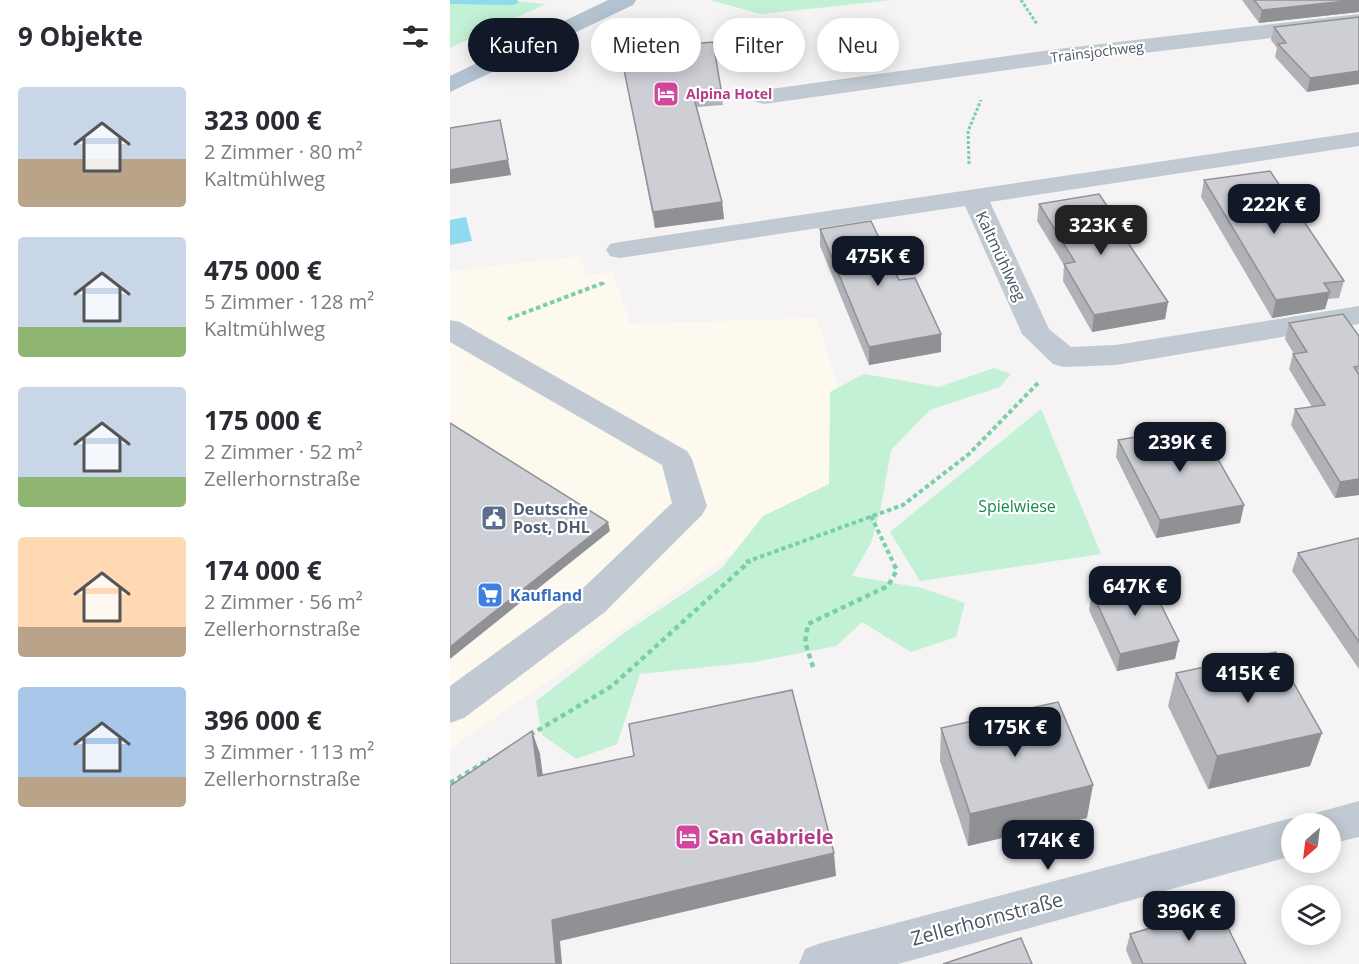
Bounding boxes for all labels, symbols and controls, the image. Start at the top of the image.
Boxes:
text: 9 Objekte [18,18,143,54]
chip: Kaufen [468,18,579,72]
chip: Mieten [591,18,701,72]
chip: Filter [713,18,805,72]
chip: Neu [817,18,899,72]
icon: filters [399,20,432,53]
street label: Trainsjochweg [1049,36,1145,67]
hotel icon: Alpina Hotel [651,79,681,109]
place label: Alpina Hotel [686,84,772,103]
text: 323 000 € [204,102,322,138]
icon: home [66,111,138,183]
text: 2 Zimmer · 80 m² [204,138,363,165]
text: Kaltmühlweg [204,165,325,192]
pin: 222K € [1225,184,1323,235]
text: 222K € [1242,190,1306,217]
pin: 323K € [1052,205,1150,256]
street label: Kaltmühlweg [971,207,1032,305]
text: 323K € [1069,211,1133,238]
pin: 475K € [829,236,927,287]
text: 475K € [846,242,910,269]
text: 475 000 € [204,252,322,288]
icon: home [66,261,138,333]
text: 5 Zimmer · 128 m² [204,288,374,315]
text: Kaltmühlweg [204,315,325,342]
text: 175 000 € [204,402,322,438]
icon: home [66,411,138,483]
pin: 239K € [1131,422,1229,473]
text: 239K € [1148,428,1212,455]
text: 2 Zimmer · 52 m² [204,438,363,465]
text: Zellerhornstraße [204,465,361,492]
park label: Spielwiese [978,495,1056,517]
place label: Deutsche Post, DHL [513,498,590,538]
public building icon: Deutsche Post, DHL [479,503,509,533]
text: 174 000 € [204,552,322,588]
icon: home [66,561,138,633]
pin: 647K € [1086,566,1184,617]
text: 647K € [1103,572,1167,599]
supermarket icon: Kaufland [475,580,505,610]
place label: Kaufland [510,584,582,606]
text: 2 Zimmer · 56 m² [204,588,363,615]
text: Zellerhornstraße [204,615,361,642]
pin: 415K € [1199,653,1297,704]
text: 415K € [1216,659,1280,686]
text: 396 000 € [204,702,322,738]
pin: 175K € [966,707,1064,758]
icon: home [66,711,138,783]
text: 175K € [983,713,1047,740]
text: 3 Zimmer · 113 m² [204,738,374,765]
text: Zellerhornstraße [204,765,361,792]
north arrow [1281,813,1341,873]
map controls [1281,813,1341,945]
pin: 174K € [999,820,1097,871]
hotel icon: San Gabriele [673,822,703,852]
place label: San Gabriele [708,823,834,850]
text: 174K € [1016,826,1080,853]
street label: Zellerhornstraße [908,885,1066,952]
button: layers [1281,885,1341,945]
pin: 396K € [1140,891,1238,942]
text: 396K € [1157,897,1221,924]

